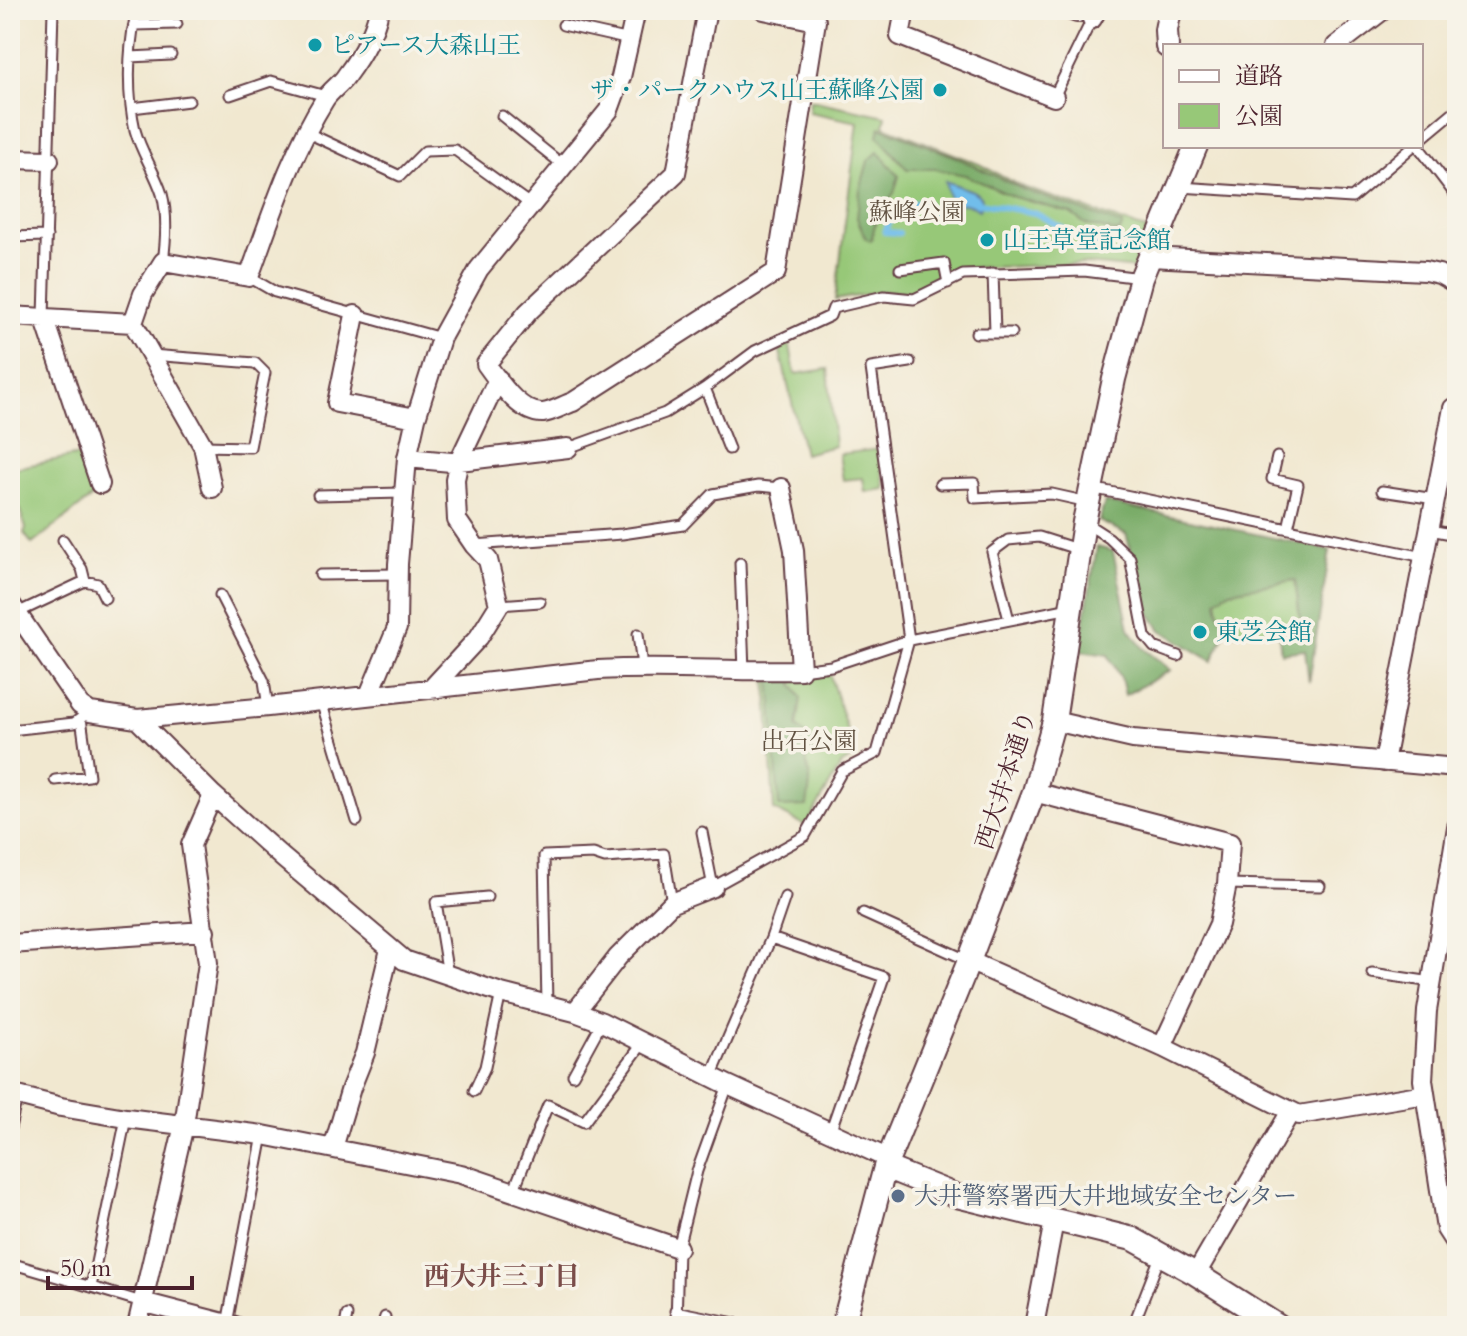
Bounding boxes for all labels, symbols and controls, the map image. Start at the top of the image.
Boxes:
place label: ピアース大森山王 [331,29,521,62]
marker: ピアース大森山王 [306,36,324,54]
legend [1163,44,1423,148]
text: 道路 [1235,60,1283,93]
place label: ザ・パークハウス山王蘇峰公園 [590,74,924,107]
marker: ザ・パークハウス山王蘇峰公園 [931,81,949,99]
text: 公園 [1235,100,1283,133]
park label: 蘇峰公園 [869,196,965,229]
place label: 山王草堂記念館 [1003,224,1171,257]
marker: 山王草堂記念館 [978,231,996,249]
place label: 東芝会館 [1216,616,1312,649]
marker: 東芝会館 [1191,623,1209,641]
street label: 西大井本通り [968,706,1044,854]
park label: 出石公園 [761,725,857,758]
place label: 大井警察署西大井地域安全センター [914,1180,1297,1213]
marker: 大井警察署西大井地域安全センター [889,1187,907,1205]
scale bar [48,1240,192,1290]
text: 50 m [60,1252,112,1285]
district label: 西大井三丁目 [424,1259,580,1294]

